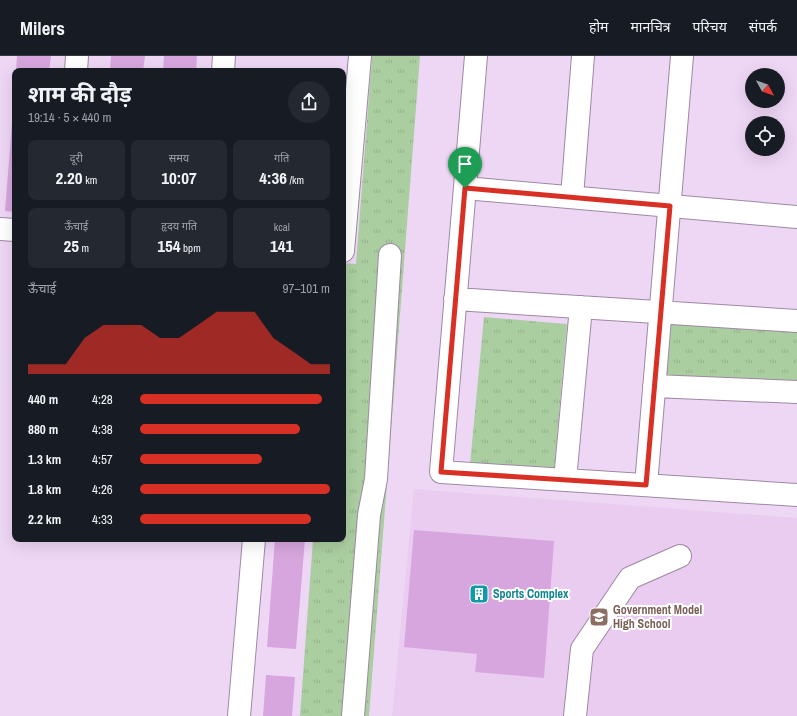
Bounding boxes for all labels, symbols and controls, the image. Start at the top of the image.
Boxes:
text: Milers [20,15,65,41]
text: होम [589,18,608,36]
text: मानचित्र [630,18,671,36]
text: परिचय [693,18,727,36]
text: संपर्क [749,18,777,36]
north arrow [745,68,785,108]
map controls [745,68,785,156]
text: शाम की दौड़ [28,79,132,109]
button: share [288,81,330,123]
text: 19:14 · 5 × 440 m [28,109,111,126]
button: locate [745,116,785,156]
pin [448,147,482,188]
text: दूरी [70,151,83,165]
text: समय [169,151,189,165]
text: गति [274,151,289,165]
icon: arrive [454,153,476,175]
text: 2.20 [55,166,83,189]
text: 10:07 [161,166,197,189]
text: 4:36 [259,166,287,189]
text: km [83,173,97,187]
text: /km [287,173,304,187]
text: ऊँचाई [64,219,88,233]
text: हृदय गति [161,219,197,233]
text: kcal [274,220,290,234]
text: 25 [64,234,79,257]
text: 154 [157,234,181,257]
text: 141 [270,234,293,257]
text: m [79,241,89,255]
text: bpm [181,241,201,255]
text: ऊँचाई [28,280,56,297]
text: 97–101 m [283,280,330,297]
text: 440 m [28,391,58,408]
text: 4:28 [92,391,113,408]
text: 880 m [28,421,58,438]
text: 4:38 [92,421,113,438]
text: 1.3 km [28,451,61,468]
text: 4:57 [92,451,113,468]
text: 1.8 km [28,481,61,498]
text: 4:26 [92,481,113,498]
text: 2.2 km [28,511,61,528]
text: 4:33 [92,511,113,528]
building icon: Sports Complex [468,583,490,605]
place label: Sports Complex [493,586,569,602]
place label: Government Model High School [613,602,702,632]
school or university icon: Government Model High School [588,606,610,628]

